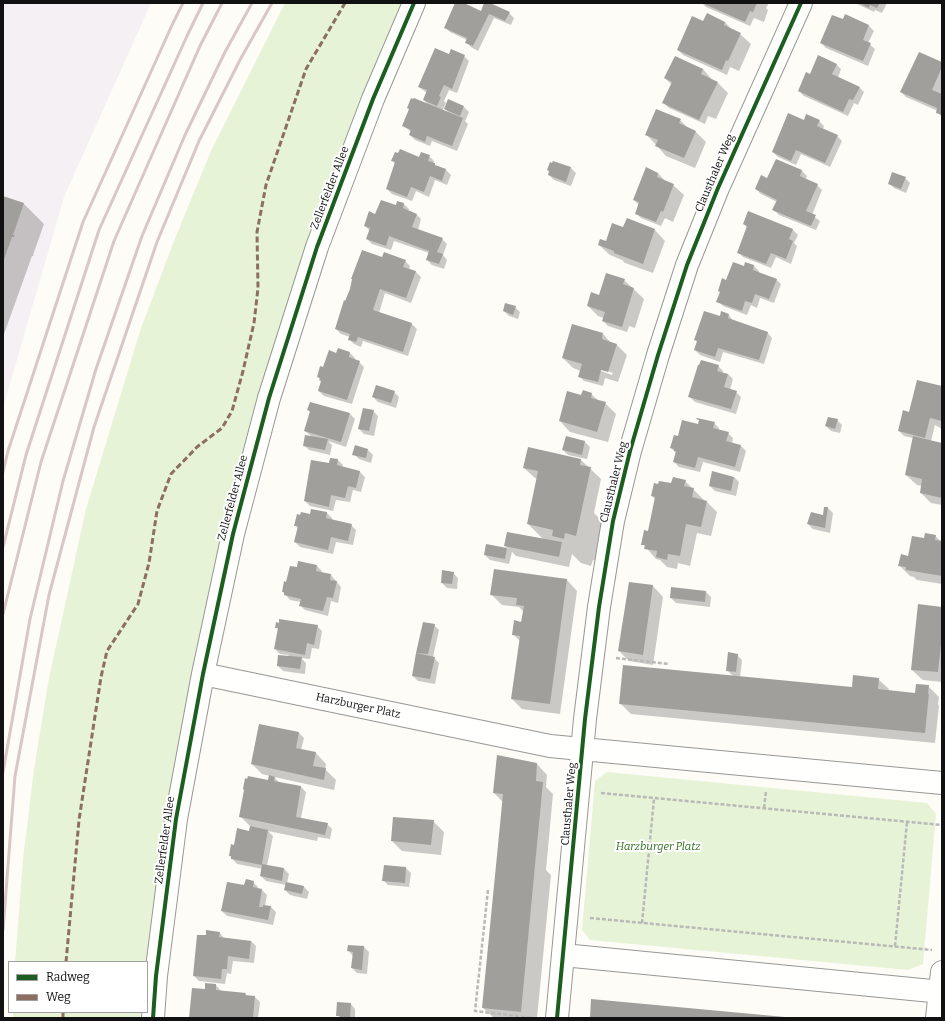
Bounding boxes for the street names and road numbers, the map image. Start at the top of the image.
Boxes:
street label: Clausthaler Weg [693,132,737,214]
street label: Zellerfelder Allee [308,144,352,232]
street label: Clausthaler Weg [597,440,631,524]
street label: Zellerfelder Allee [215,454,251,542]
street label: Harzburger Platz [314,691,402,721]
street label: Clausthaler Weg [559,762,579,846]
street label: Zellerfelder Allee [152,795,178,885]

